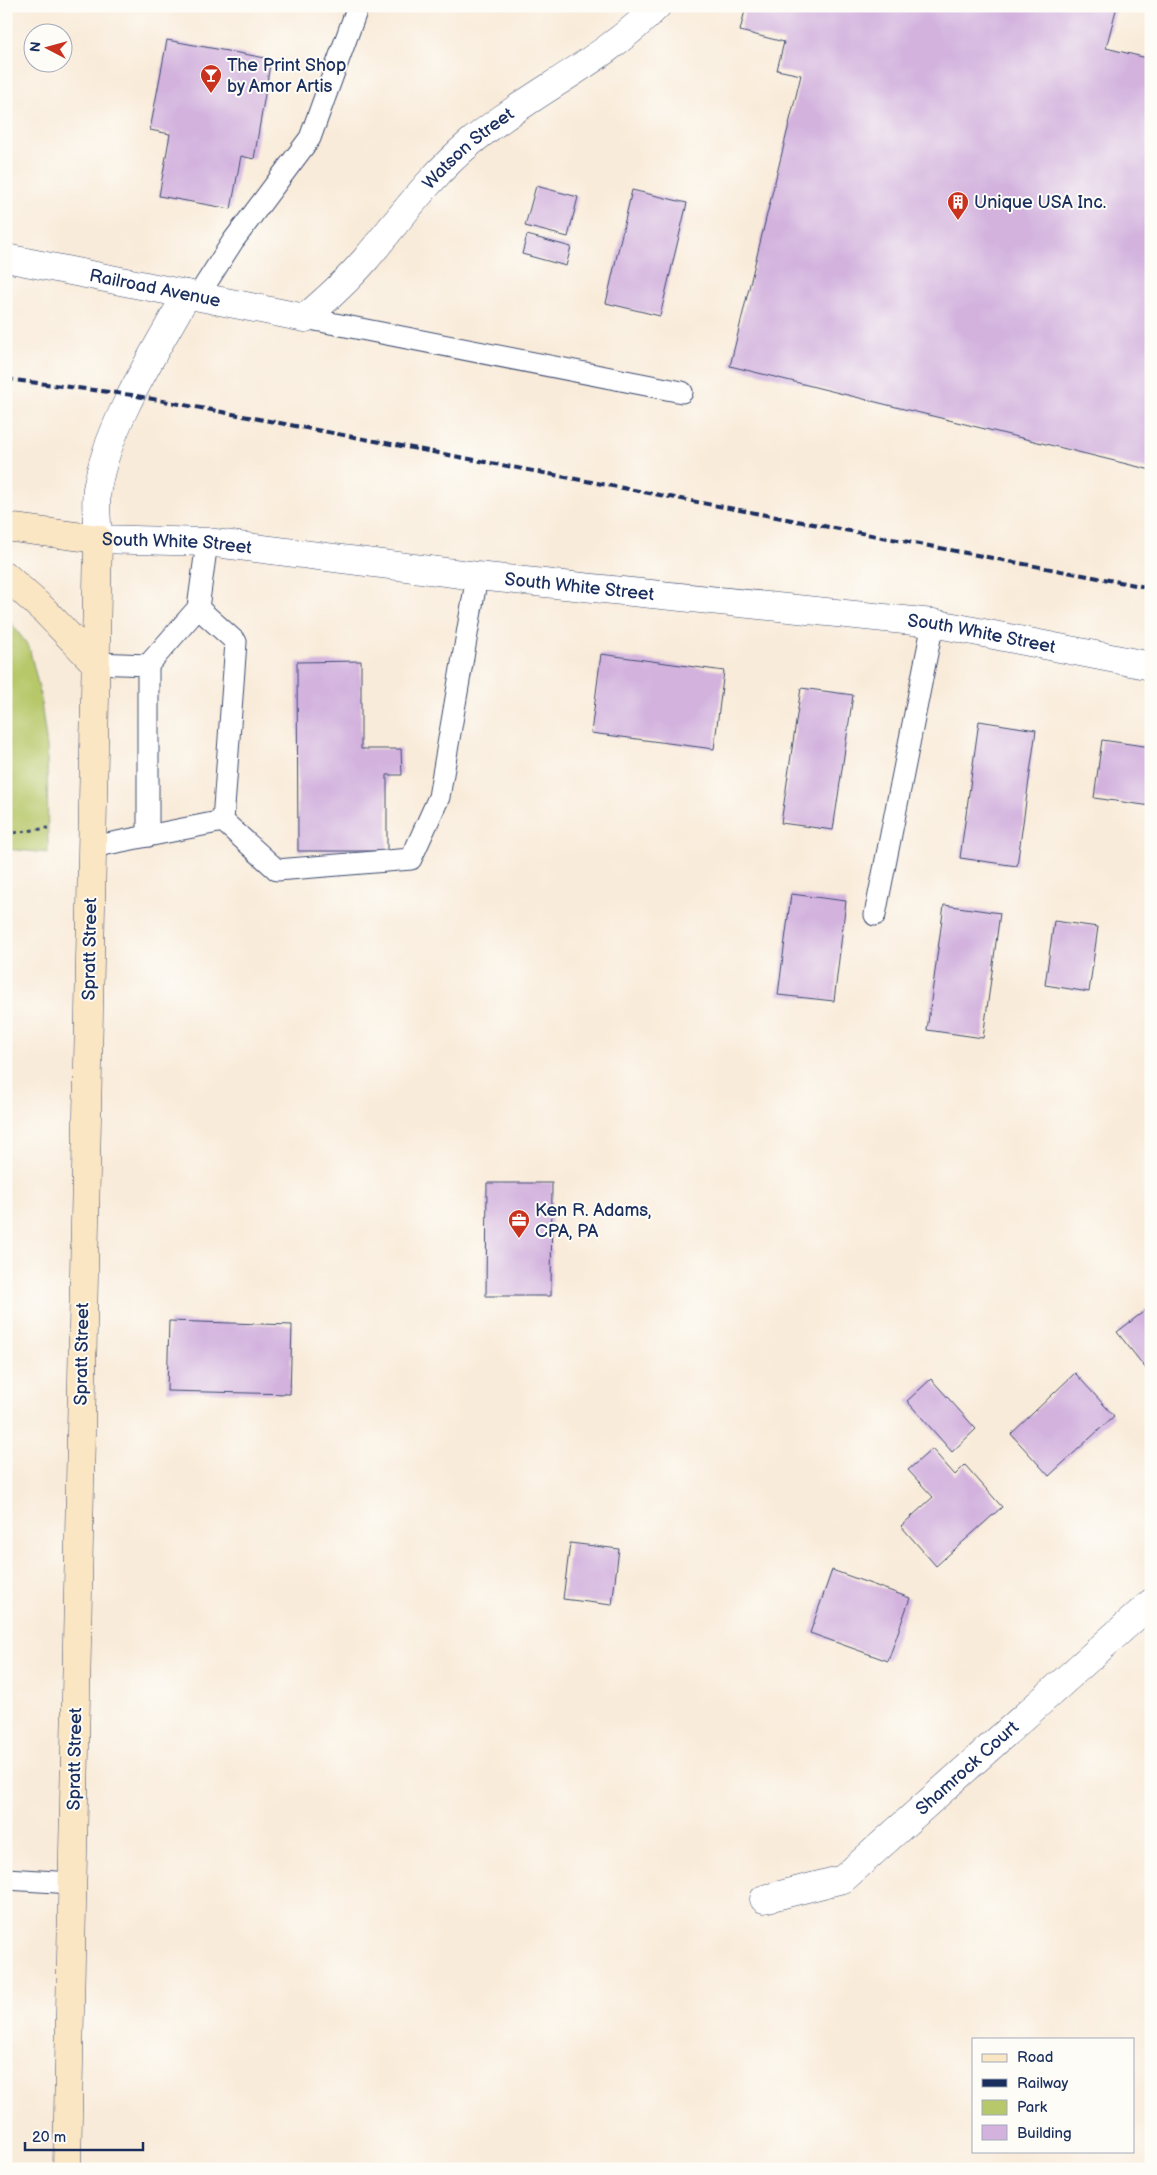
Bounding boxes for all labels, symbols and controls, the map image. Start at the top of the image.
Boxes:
north arrow [22,22,72,72]
text: N [27,41,45,53]
place label: The Print Shop by Amor Artis [227,55,347,97]
bar icon: The Print Shop by Amor Artis [199,63,223,94]
street label: Watson Street [418,103,518,194]
building icon: Unique USA Inc. [946,190,970,221]
place label: Unique USA Inc. [974,192,1106,213]
street label: Railroad Avenue [88,264,223,311]
street label: South White Street [102,529,254,558]
street label: South White Street [504,568,656,605]
street label: South White Street [906,610,1058,658]
street label: Spratt Street [79,897,101,1000]
place label: Ken R. Adams, CPA, PA [535,1200,651,1242]
office icon: Ken R. Adams, CPA, PA [507,1208,531,1239]
street label: Spratt Street [71,1302,93,1405]
street label: Spratt Street [64,1707,86,1810]
street label: Shamrock Court [911,1716,1023,1819]
legend [972,2038,1134,2152]
text: Road [1017,2048,1053,2067]
text: Railway [1017,2074,1068,2093]
text: Park [1017,2098,1048,2117]
scale bar [25,2120,142,2152]
text: Building [1017,2124,1072,2143]
text: 20 m [32,2128,66,2147]

